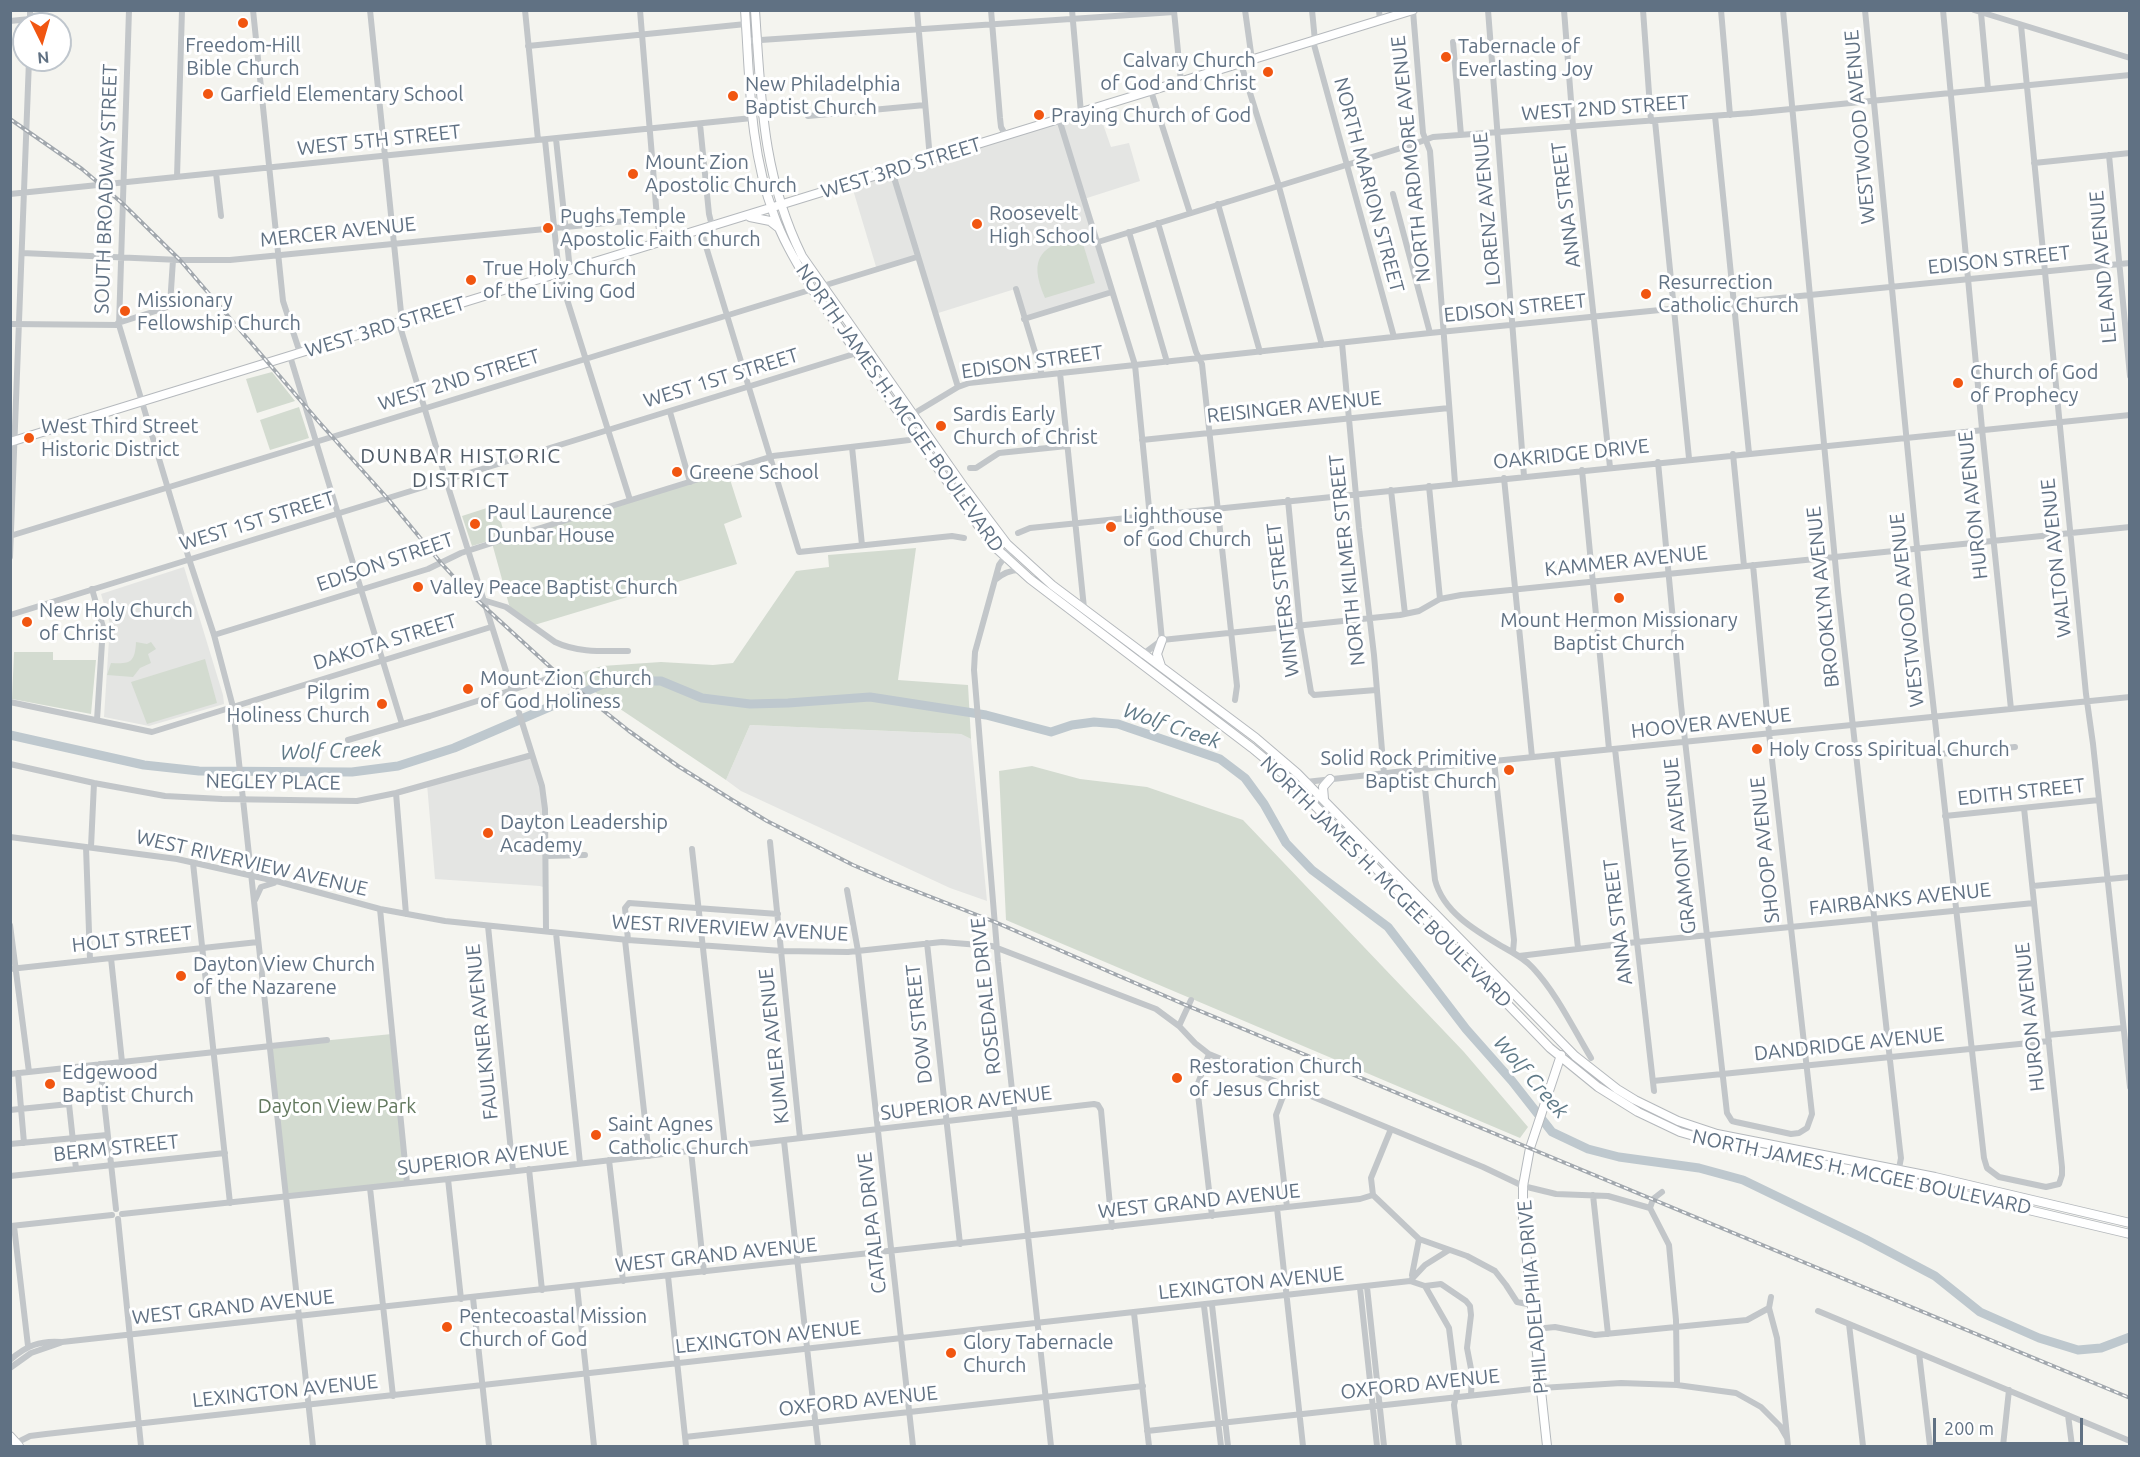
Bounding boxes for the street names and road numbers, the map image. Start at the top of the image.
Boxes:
street label: WESTWOOD AVENUE [1840,29,1880,225]
street label: NORTH ARDMORE AVENUE [1386,35,1436,283]
street label: SOUTH BROADWAY STREET [90,64,122,314]
street label: NORTH MARION STREET [1329,75,1409,295]
street label: WEST 2ND STREET [1521,90,1689,126]
street label: WEST 5TH STREET [296,119,462,161]
street label: LORENZ AVENUE [1468,131,1506,287]
street label: WEST 3RD STREET [818,132,984,204]
street label: ANNA STREET [1546,141,1586,269]
street label: LELAND AVENUE [2084,190,2122,344]
street label: MERCER AVENUE [259,212,417,252]
street label: EDISON STREET [1927,241,2071,279]
street label: NORTH JAMES H. MCGEE BOULEVARD [791,259,1009,557]
street label: EDISON STREET [1443,289,1587,327]
street label: WEST 3RD STREET [302,291,468,363]
street label: EDISON STREET [960,340,1104,384]
street label: WEST 1ST STREET [641,343,801,413]
street label: WEST 2ND STREET [375,344,543,416]
street label: REISINGER AVENUE [1206,386,1382,428]
street label: HURON AVENUE [1953,429,1993,581]
street label: OAKRIDGE DRIVE [1492,434,1650,474]
street label: NORTH KILMER STREET [1324,453,1370,667]
street label: WALTON AVENUE [2036,477,2076,639]
street label: WEST 1ST STREET [177,486,337,556]
street label: BROOKLYN AVENUE [1802,505,1844,689]
street label: WESTWOOD AVENUE [1885,512,1929,708]
street label: WINTERS STREET [1262,521,1304,679]
street label: EDISON STREET [314,527,456,597]
street label: KAMMER AVENUE [1543,540,1709,582]
street label: DAKOTA STREET [310,609,460,675]
street label: HOOVER AVENUE [1630,703,1792,743]
street label: NORTH JAMES H. MCGEE BOULEVARD [1255,751,1517,1013]
street label: GRAMONT AVENUE [1659,757,1701,935]
street label: NEGLEY PLACE [205,769,341,795]
street label: EDITH STREET [1956,773,2086,811]
street label: SHOOP AVENUE [1745,776,1785,924]
street label: WEST RIVERVIEW AVENUE [134,825,370,901]
street label: ANNA STREET [1598,858,1638,986]
street label: FAIRBANKS AVENUE [1808,878,1992,920]
street label: WEST RIVERVIEW AVENUE [611,910,849,946]
street label: ROSEDALE DRIVE [966,916,1006,1076]
street label: HOLT STREET [71,921,193,957]
street label: HURON AVENUE [2010,941,2050,1093]
street label: FAULKNER AVENUE [461,943,503,1121]
street label: DOW STREET [901,963,937,1085]
street label: KUMLER AVENUE [754,967,794,1125]
street label: DANDRIDGE AVENUE [1753,1022,1945,1066]
street label: SUPERIOR AVENUE [879,1081,1053,1125]
street label: NORTH JAMES H. MCGEE BOULEVARD [1690,1124,2034,1220]
street label: BERM STREET [52,1129,180,1167]
street label: SUPERIOR AVENUE [396,1136,570,1180]
street label: CATALPA DRIVE [853,1151,891,1295]
street label: WEST GRAND AVENUE [1097,1178,1301,1224]
street label: PHILADELPHIA DRIVE [1513,1199,1553,1395]
street label: WEST GRAND AVENUE [614,1232,818,1278]
street label: LEXINGTON AVENUE [1157,1261,1345,1305]
street label: WEST GRAND AVENUE [131,1284,335,1330]
street label: LEXINGTON AVENUE [674,1315,862,1359]
street label: OXFORD AVENUE [1339,1364,1501,1404]
street label: LEXINGTON AVENUE [191,1369,379,1413]
street label: OXFORD AVENUE [777,1381,939,1421]

